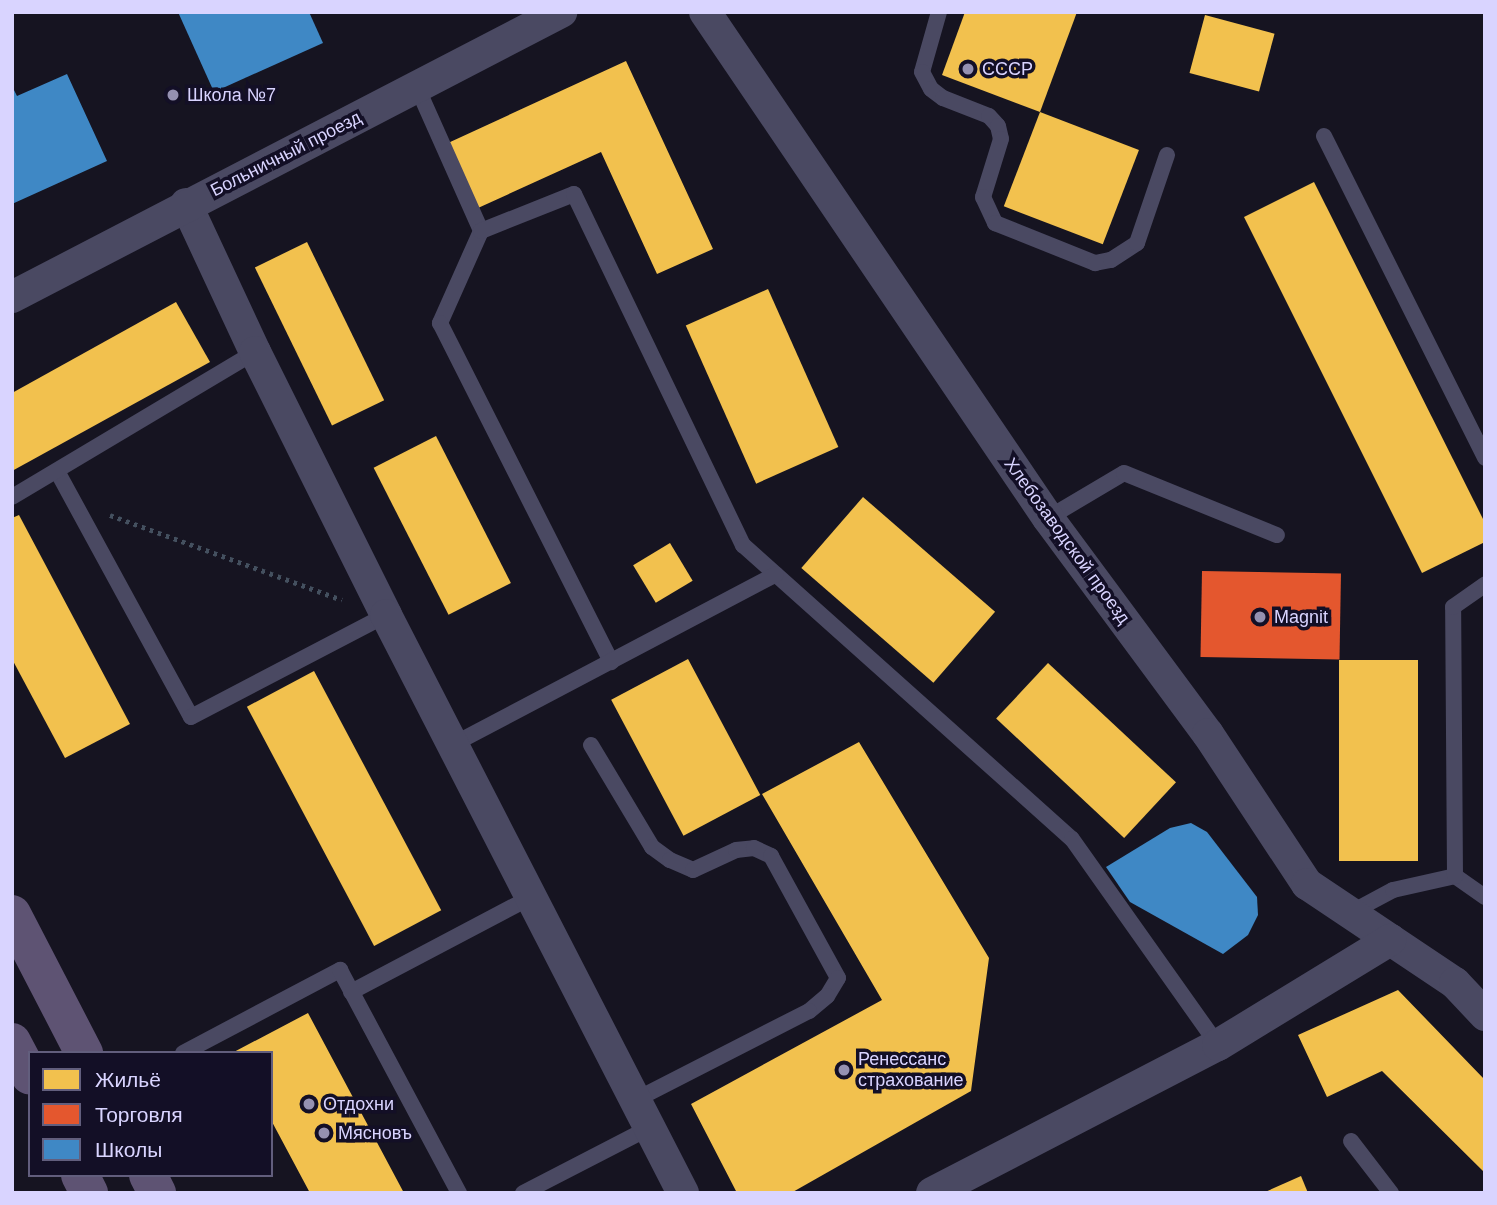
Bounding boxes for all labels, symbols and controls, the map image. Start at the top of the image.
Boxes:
place label: СССР [982,58,1033,80]
marker: СССР [960,61,976,77]
place label: Школа №7 [187,84,276,106]
marker: Школа №7 [165,87,181,103]
street label: Больничный проезд [207,107,365,201]
street label: Хлебозаводской проезд [999,454,1135,628]
place label: Magnit [1274,606,1328,628]
marker: Magnit [1252,609,1268,625]
place label: Ренессанс страхование [858,1049,963,1092]
legend [28,1051,273,1177]
marker: Ренессанс страхование [836,1062,852,1078]
text: Жильё [95,1068,161,1091]
place label: Отдохни [323,1093,394,1115]
marker: Отдохни [301,1096,317,1112]
text: Торговля [95,1103,183,1126]
place label: Мясновъ [338,1122,412,1144]
marker: Мясновъ [316,1125,332,1141]
text: Школы [95,1138,162,1161]

